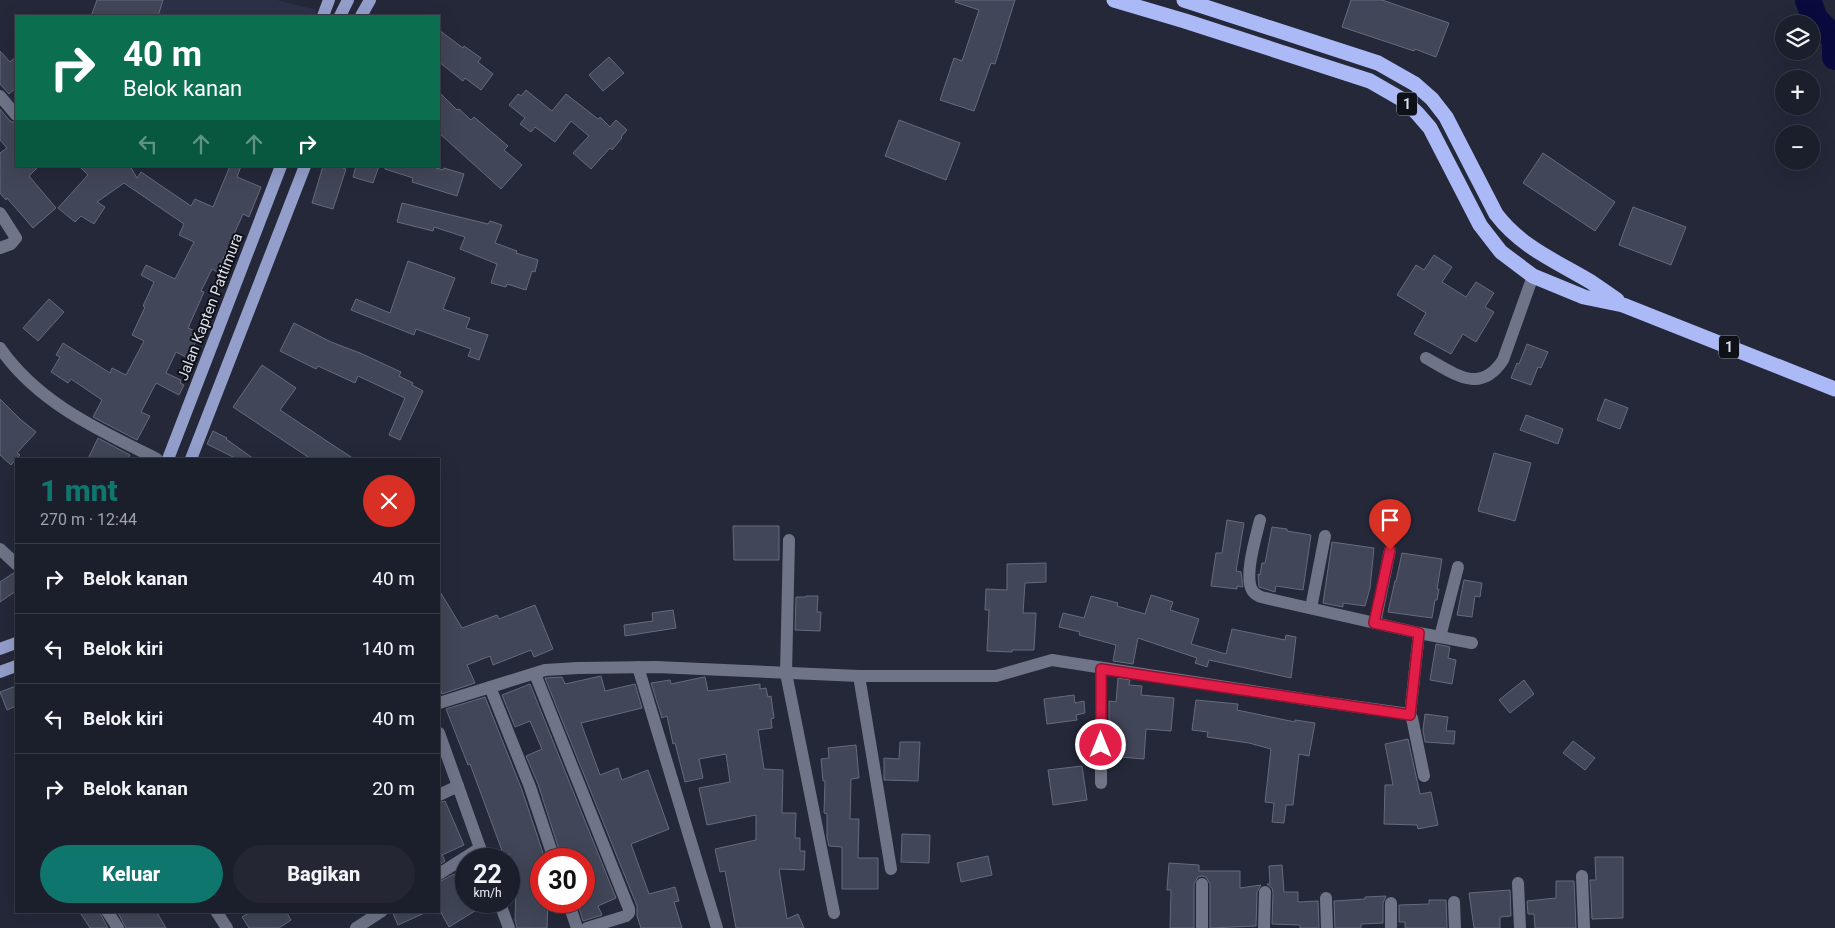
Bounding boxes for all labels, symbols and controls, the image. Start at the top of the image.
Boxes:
map controls [1775,15,1820,170]
button: layers [1775,15,1820,60]
text: 40 m [123,34,202,75]
icon: right [40,35,105,100]
button: + [1775,70,1820,115]
text: Belok kanan [123,76,242,101]
road number: 1 [1397,92,1417,116]
button: − [1775,125,1820,170]
icon: left [134,130,162,158]
icon: ahead [187,130,215,158]
icon: ahead [240,130,268,158]
icon: right [293,130,321,158]
street label: Jalan Kapten Pattimura [174,231,246,383]
road number: 1 [1719,336,1739,358]
text: 1 mnt [40,473,118,508]
button: close [363,475,415,527]
pin [1369,499,1411,550]
icon: arrive [1376,506,1404,534]
text: 270 m · 12:44 [40,510,137,529]
icon: right [40,565,68,593]
text: Belok kanan [83,567,188,590]
text: 40 m [372,567,415,590]
icon: left [40,635,68,663]
text: Belok kiri [83,637,163,660]
text: 140 m [362,637,415,660]
icon: left [40,705,68,733]
text: Belok kiri [83,707,163,730]
text: 40 m [372,707,415,730]
position arrow [1074,718,1126,770]
icon: right [40,775,68,803]
text: Belok kanan [83,777,188,800]
text: 20 m [372,777,415,800]
button: Keluar [40,845,223,903]
button: Bagikan [233,845,415,903]
speed limit sign: 30 [530,848,595,913]
text: 22 [473,860,502,889]
text: km/h [473,886,502,900]

